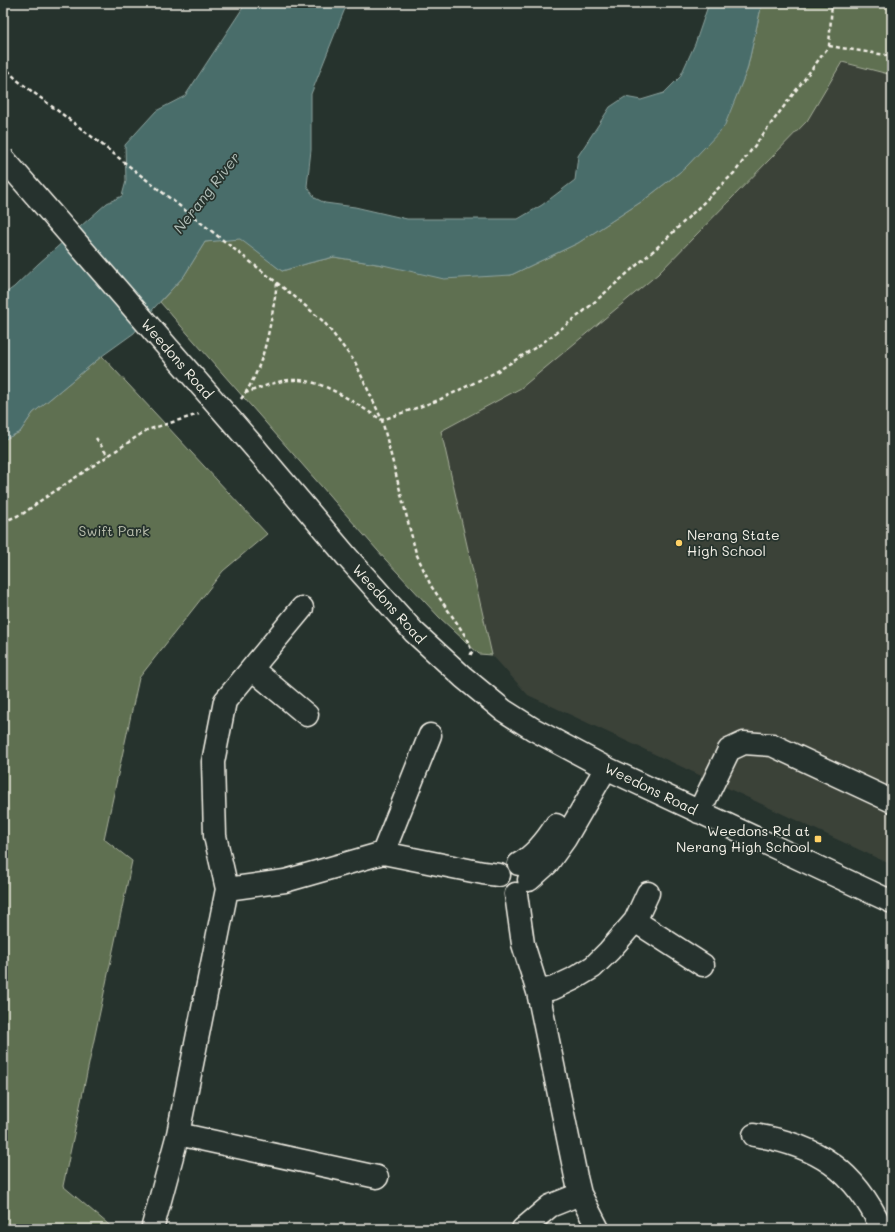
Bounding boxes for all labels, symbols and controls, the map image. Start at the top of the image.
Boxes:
water label: Nerang River [168,147,245,237]
street label: Weedons Road [137,314,218,403]
park label: Swift Park [79,521,149,540]
place label: Nerang State High School [687,525,780,560]
marker: Nerang State High School [674,538,684,548]
street label: Weedons Road [349,560,430,648]
street label: Weedons Road [602,758,701,819]
place label: Weedons Rd at Nerang High School [676,821,810,856]
marker: Weedons Rd at Nerang High School [813,834,823,844]

